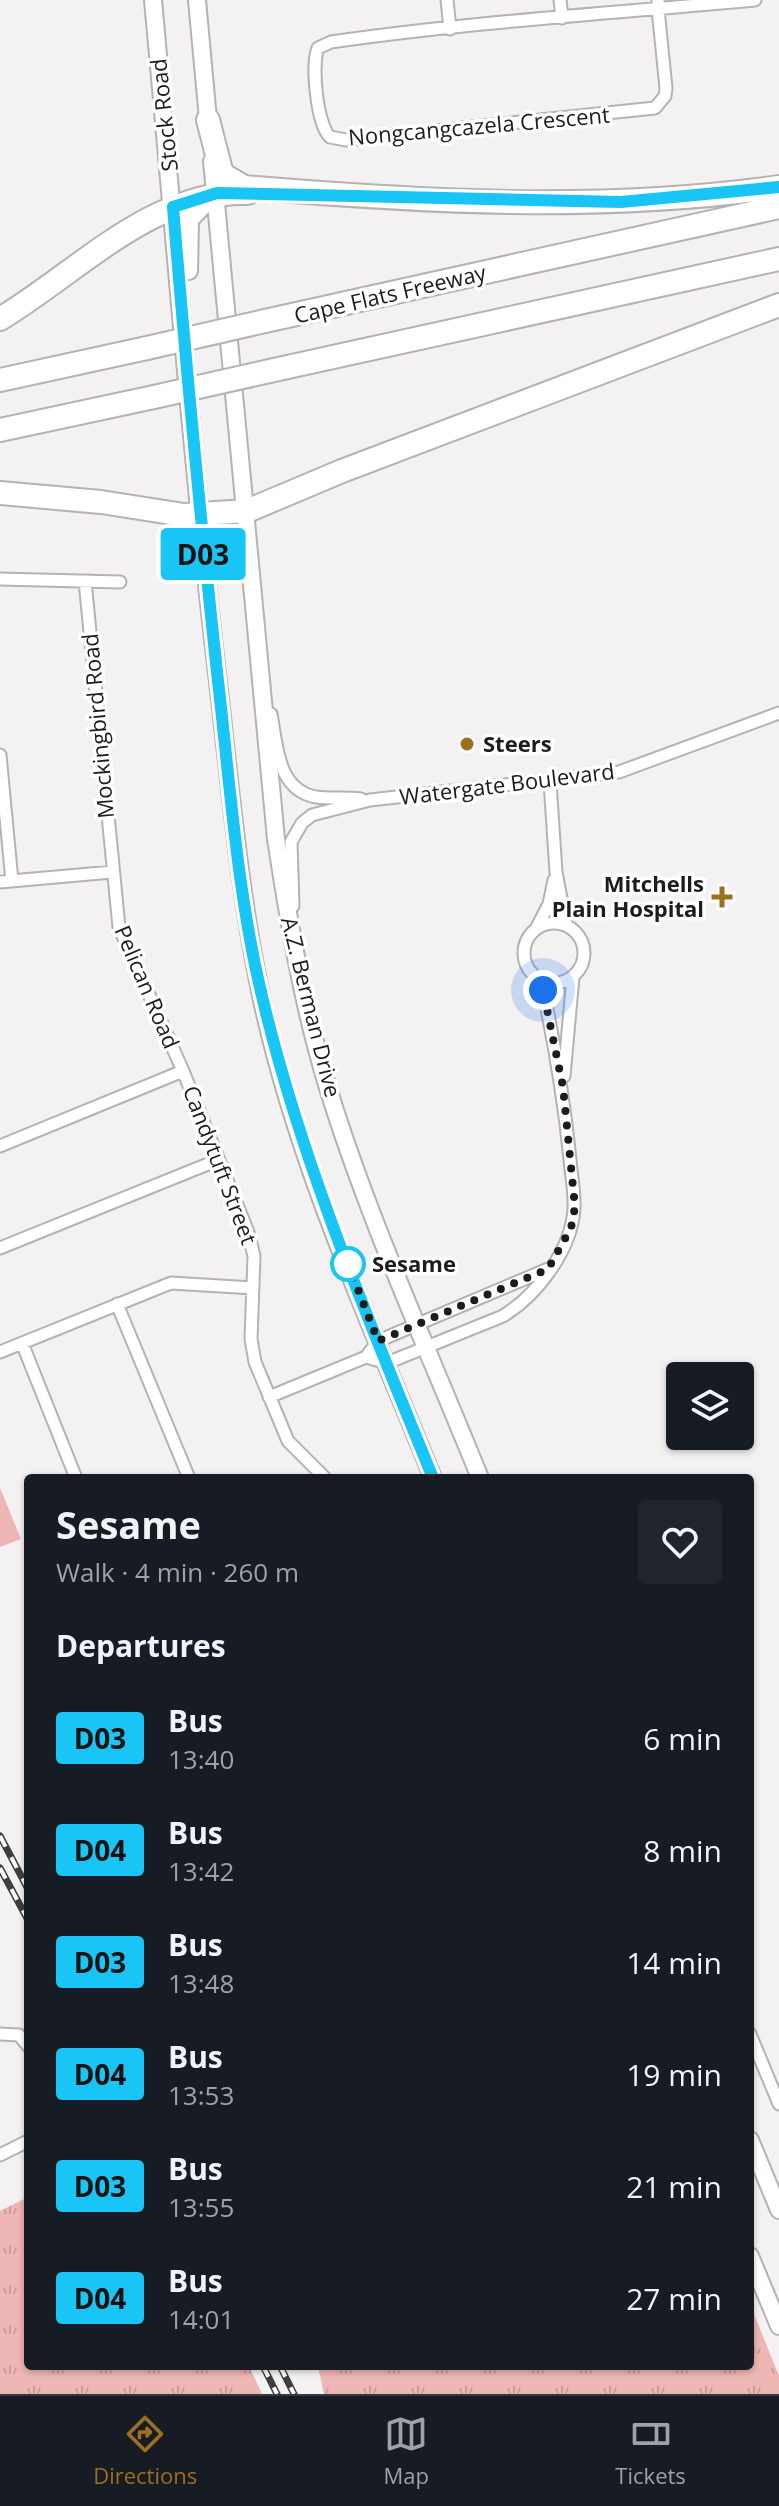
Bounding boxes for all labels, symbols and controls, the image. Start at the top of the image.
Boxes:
street label: Stock Road [142,57,184,173]
street label: Nongcangcazela Crescent [347,99,611,151]
street label: Cape Flats Freeway [291,256,490,330]
line badge: D03 [157,528,249,580]
text: D03 [177,535,229,573]
street label: Mockingbird Road [74,632,120,820]
place label: Steers [483,728,552,758]
marker: Steers [458,735,476,753]
street label: Watergate Boulevard [398,755,616,811]
place label: Mitchells Plain Hospital [552,868,704,923]
marker: Mitchells Plain Hospital [711,886,733,908]
street label: A.Z. Berman Drive [275,913,349,1100]
street label: Pelican Road [108,920,187,1053]
your location [523,970,563,1010]
street label: Candytuft Street [177,1081,265,1248]
marker: Sesame [331,1247,365,1281]
place label: Sesame [372,1248,456,1278]
map controls [666,1362,754,1450]
button: layers [666,1362,754,1450]
text: Sesame [56,1498,201,1550]
button: heart [638,1500,722,1584]
text: Walk · 4 min · 260 m [56,1554,299,1590]
text: Departures [56,1625,226,1666]
text: Bus [168,1700,223,1741]
text: 6 min [643,1718,722,1759]
text: D03 [74,1719,126,1757]
text: 13:40 [168,1741,234,1777]
text: Bus [168,1812,223,1853]
text: 8 min [643,1830,722,1871]
text: D04 [74,1831,126,1869]
text: 13:42 [168,1853,234,1889]
text: Bus [168,1924,223,1965]
text: 14 min [626,1942,722,1983]
text: D03 [74,1943,126,1981]
text: 13:48 [168,1965,234,2001]
text: Bus [168,2036,223,2077]
text: 19 min [626,2054,722,2095]
text: D04 [74,2055,126,2093]
text: 13:53 [168,2077,234,2113]
text: Bus [168,2148,223,2189]
text: 21 min [626,2166,722,2207]
text: D03 [74,2167,126,2205]
text: 13:55 [168,2189,234,2225]
text: Bus [168,2260,223,2301]
text: 27 min [626,2278,722,2319]
text: D04 [74,2279,126,2317]
text: 14:01 [168,2301,234,2337]
tab: Directions [93,2412,197,2490]
tab: Map [384,2412,429,2490]
tab: Tickets [615,2412,686,2490]

